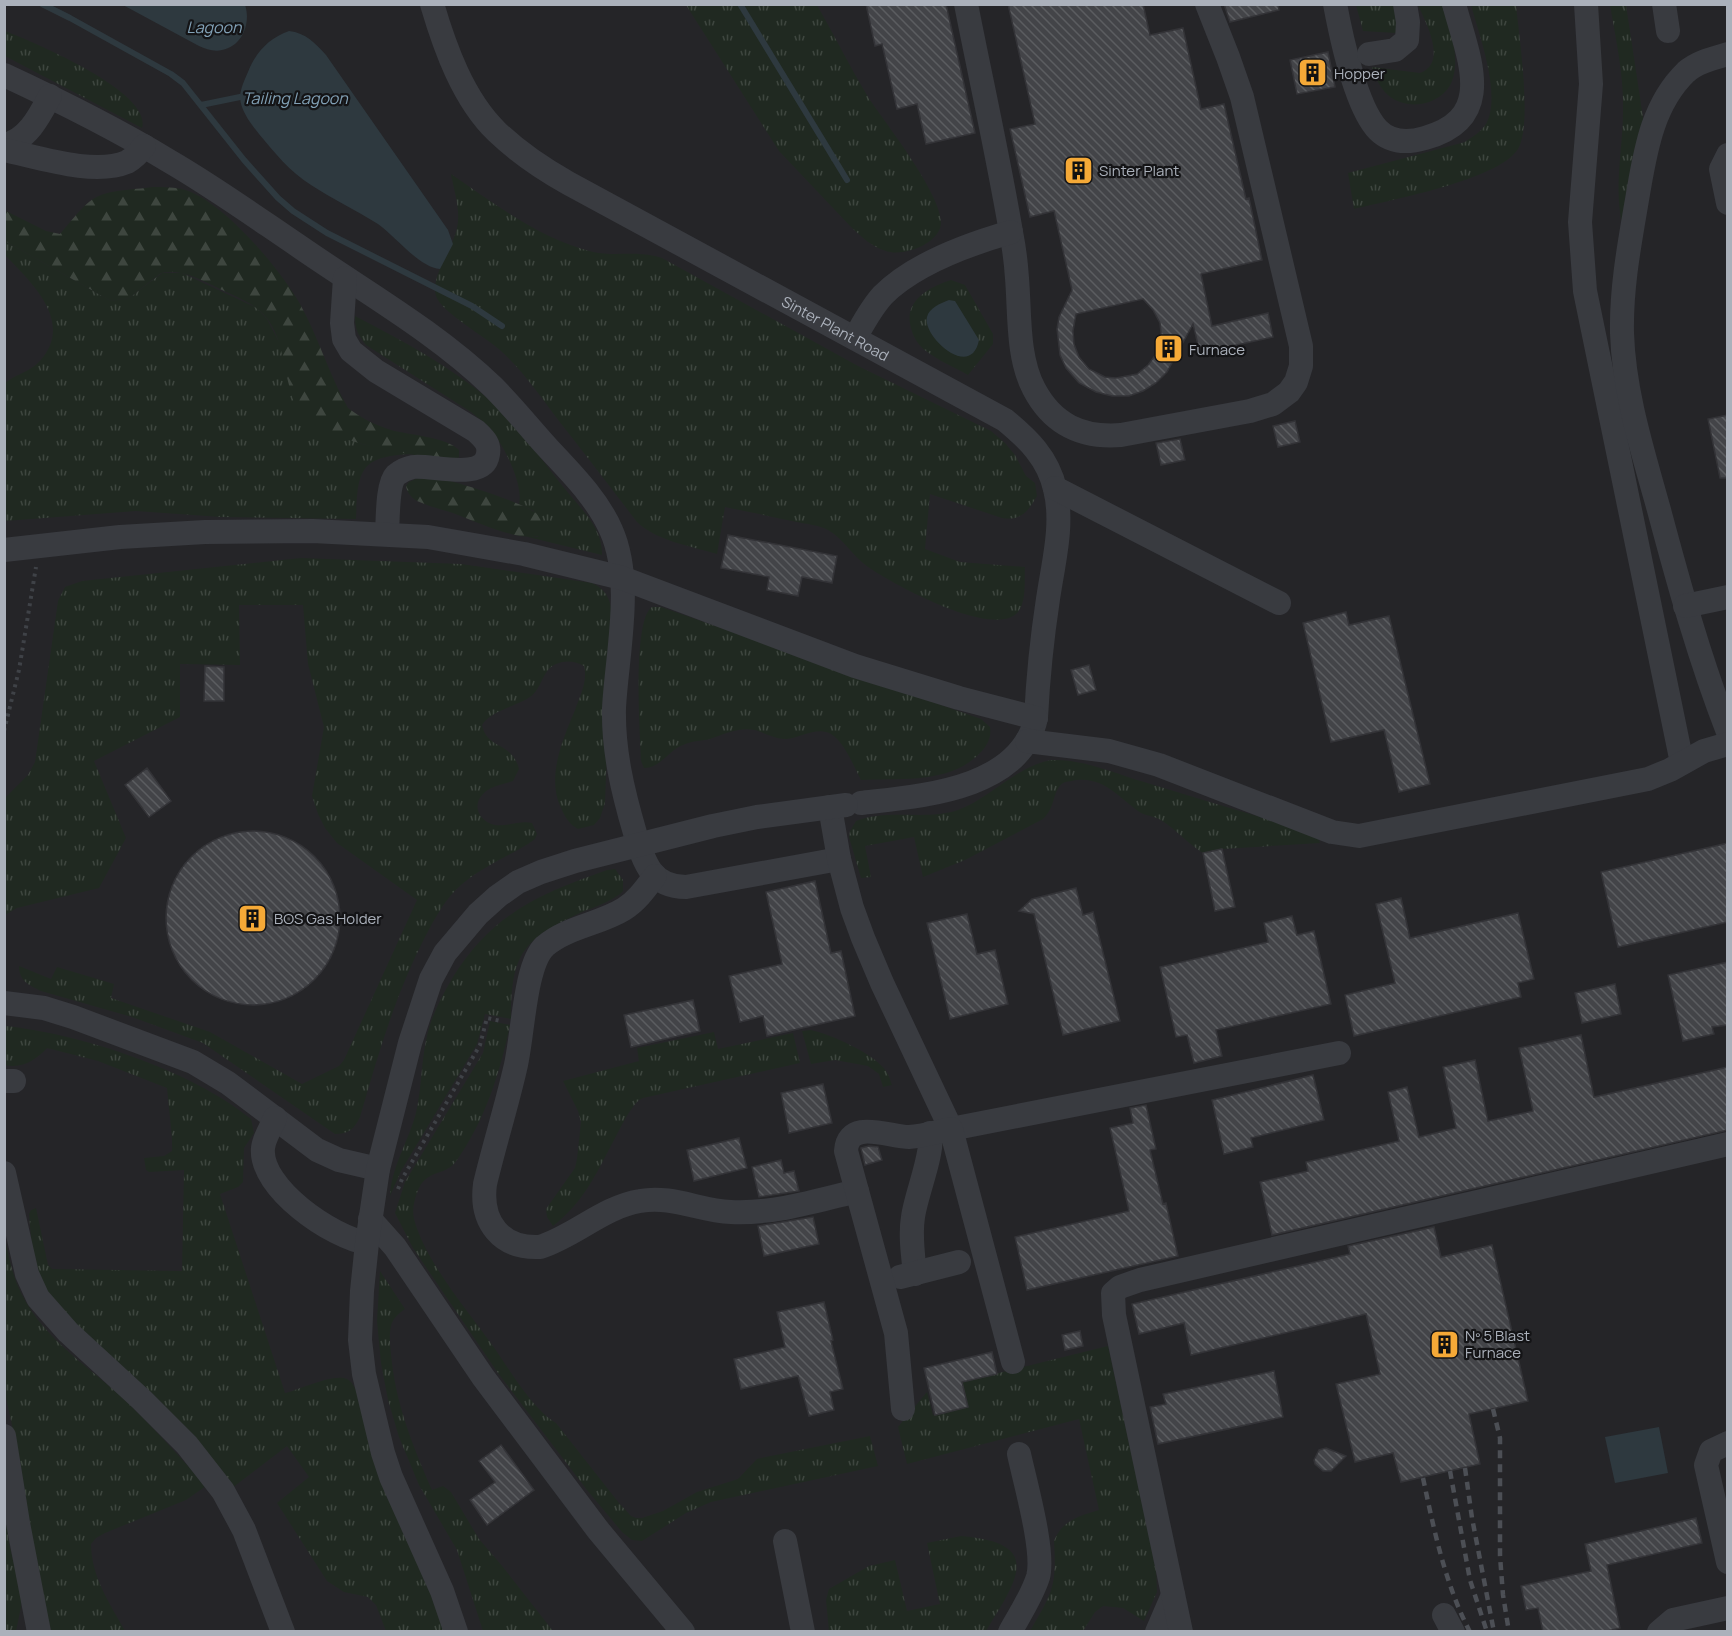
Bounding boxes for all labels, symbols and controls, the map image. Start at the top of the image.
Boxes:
water label: Lagoon [187,16,242,38]
building icon: Hopper [1297,57,1329,89]
place label: Hopper [1334,63,1386,84]
water label: Tailing Lagoon [242,87,348,109]
building icon: Sinter Plant [1062,154,1094,186]
place label: Sinter Plant [1099,160,1179,181]
street label: Sinter Plant Road [778,290,893,366]
building icon: Furnace [1152,333,1184,365]
place label: Furnace [1189,339,1245,360]
building icon: BOS Gas Holder [237,902,269,934]
place label: BOS Gas Holder [274,908,382,929]
place label: Nº 5 Blast Furnace [1465,1325,1530,1363]
building icon: Nº 5 Blast Furnace [1428,1328,1460,1360]

